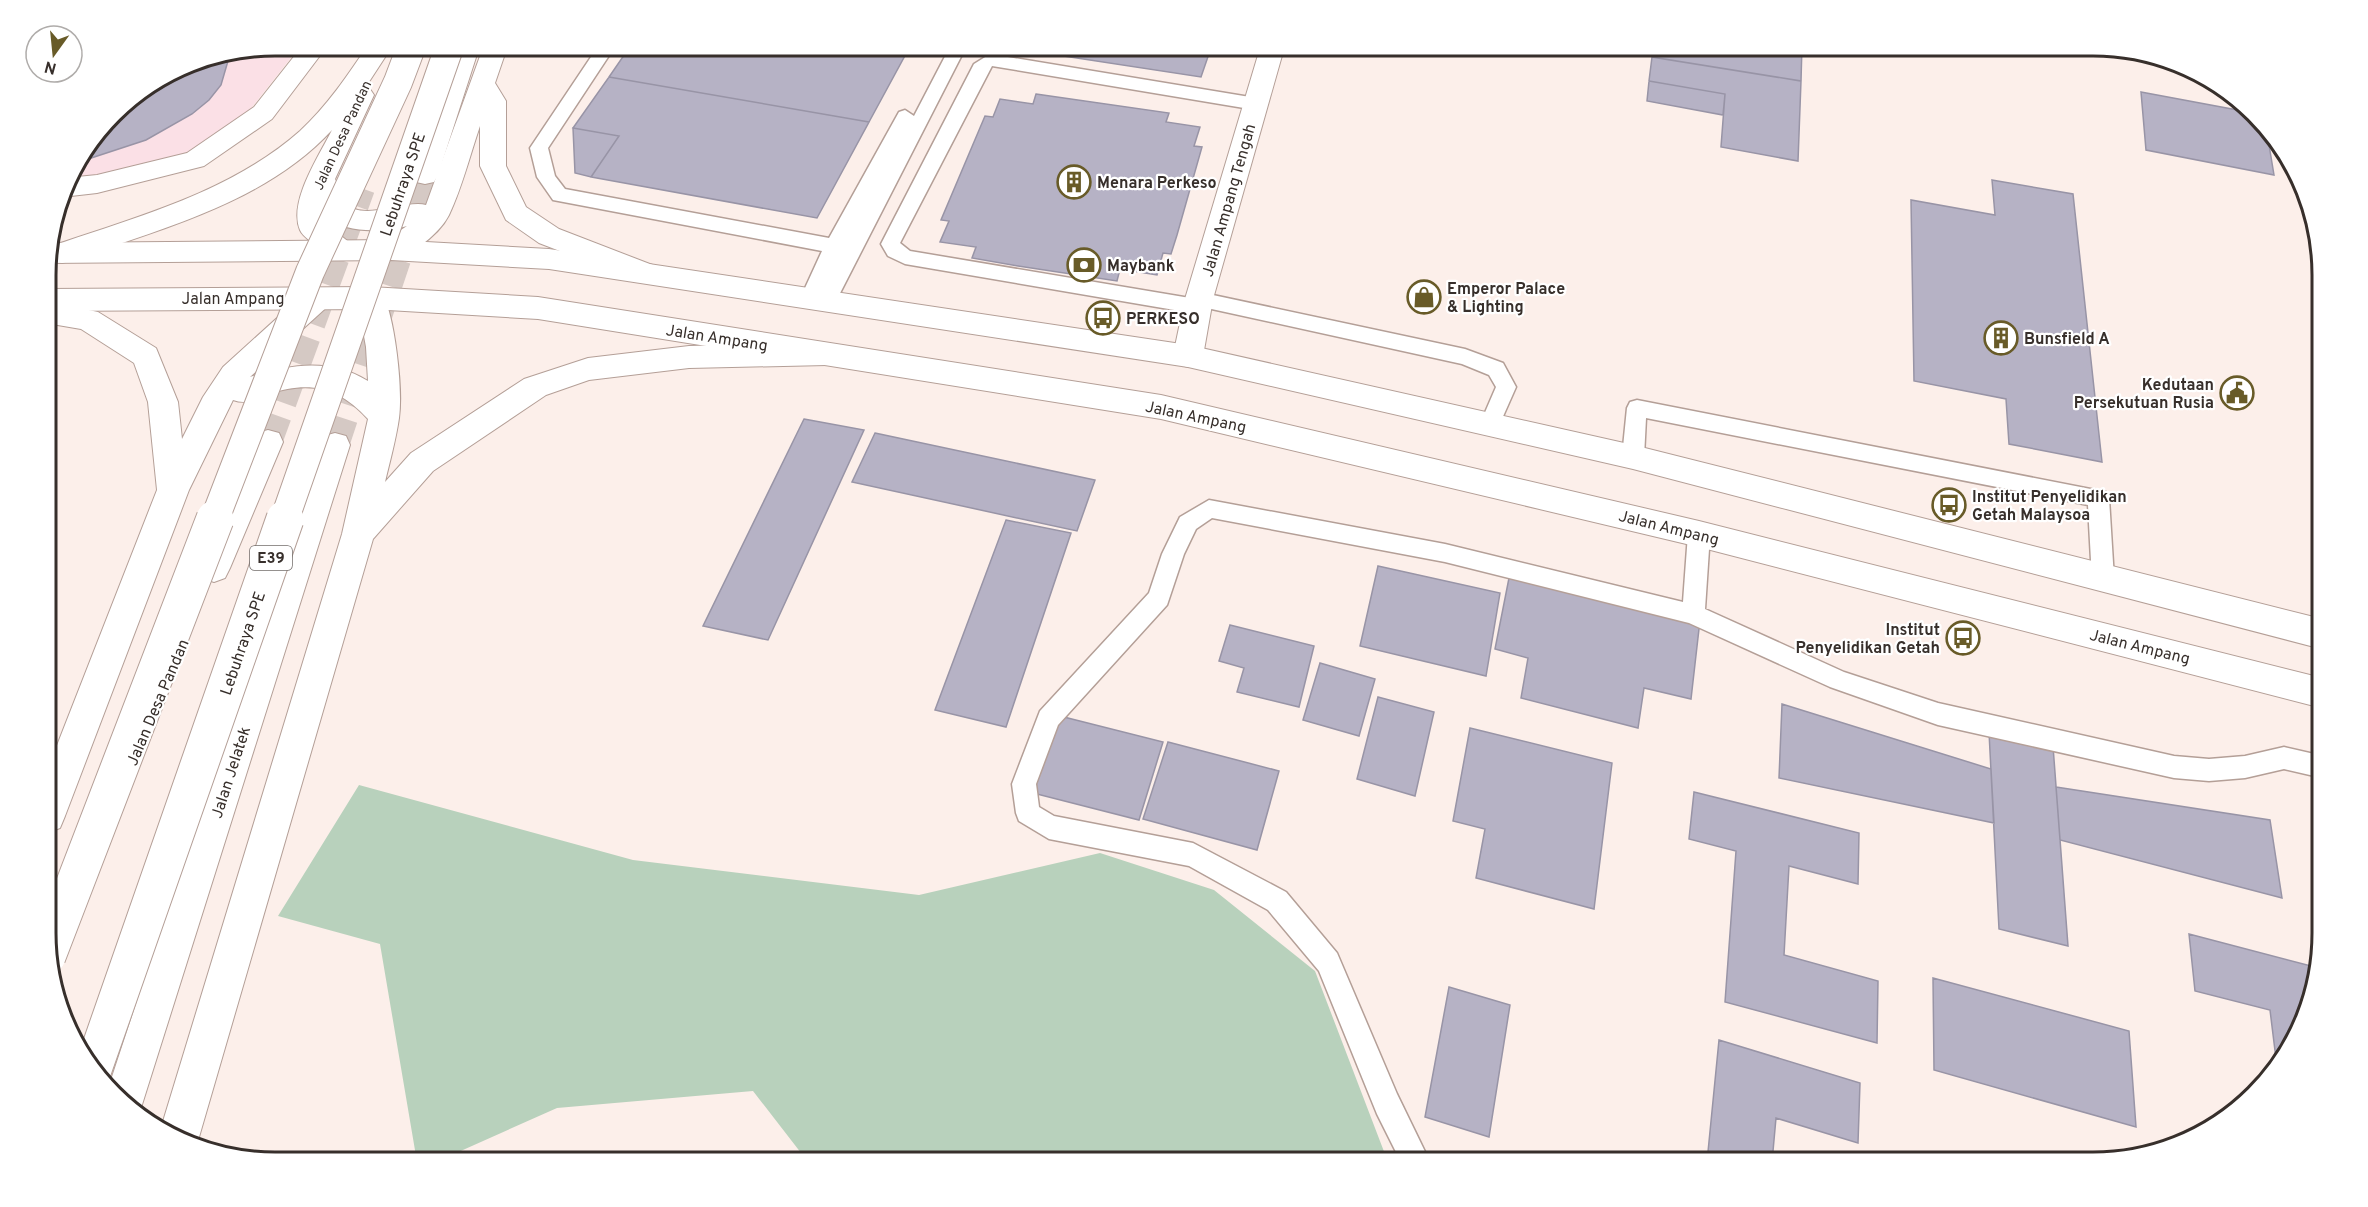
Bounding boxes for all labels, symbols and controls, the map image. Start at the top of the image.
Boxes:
north arrow [24,24,84,84]
text: N [42,55,59,78]
street label: Jalan Desa Pandan [311,78,376,193]
street label: Jalan Ampang Tengah [1198,122,1261,279]
street label: Lebuhraya SPE [377,130,431,239]
building icon: Menara Perkeso [1056,164,1092,200]
place label: Menara Perkeso [1097,174,1217,194]
bank icon: Maybank [1066,247,1102,283]
place label: Maybank [1107,257,1175,277]
shop icon: Emperor Palace & Lighting [1406,279,1442,315]
place label: Emperor Palace & Lighting [1447,280,1565,318]
street label: Jalan Ampang [182,290,284,310]
bus stop icon: PERKESO [1085,300,1121,336]
place label: PERKESO [1126,310,1200,330]
building icon: Bunsfield A [1983,320,2019,356]
street label: Jalan Ampang [664,321,769,357]
place label: Bunsfield A [2024,330,2110,350]
public building icon: Kedutaan Persekutuan Rusia [2219,375,2255,411]
place label: Kedutaan Persekutuan Rusia [2074,376,2214,414]
street label: Jalan Ampang [1143,397,1248,438]
bus stop icon: Institut Penyelidikan Getah Malaysoa [1931,487,1967,523]
place label: Institut Penyelidikan Getah Malaysoa [1972,488,2127,526]
street label: Jalan Ampang [1616,507,1721,551]
road number: E39 [250,546,292,570]
street label: Lebuhraya SPE [217,589,271,698]
bus stop icon: Institut Penyelidikan Getah [1945,620,1981,656]
place label: Institut Penyelidikan Getah [1795,621,1940,659]
street label: Jalan Ampang [2087,626,2192,670]
street label: Jalan Desa Pandan [123,636,195,769]
street label: Jalan Jelatek [208,724,256,821]

